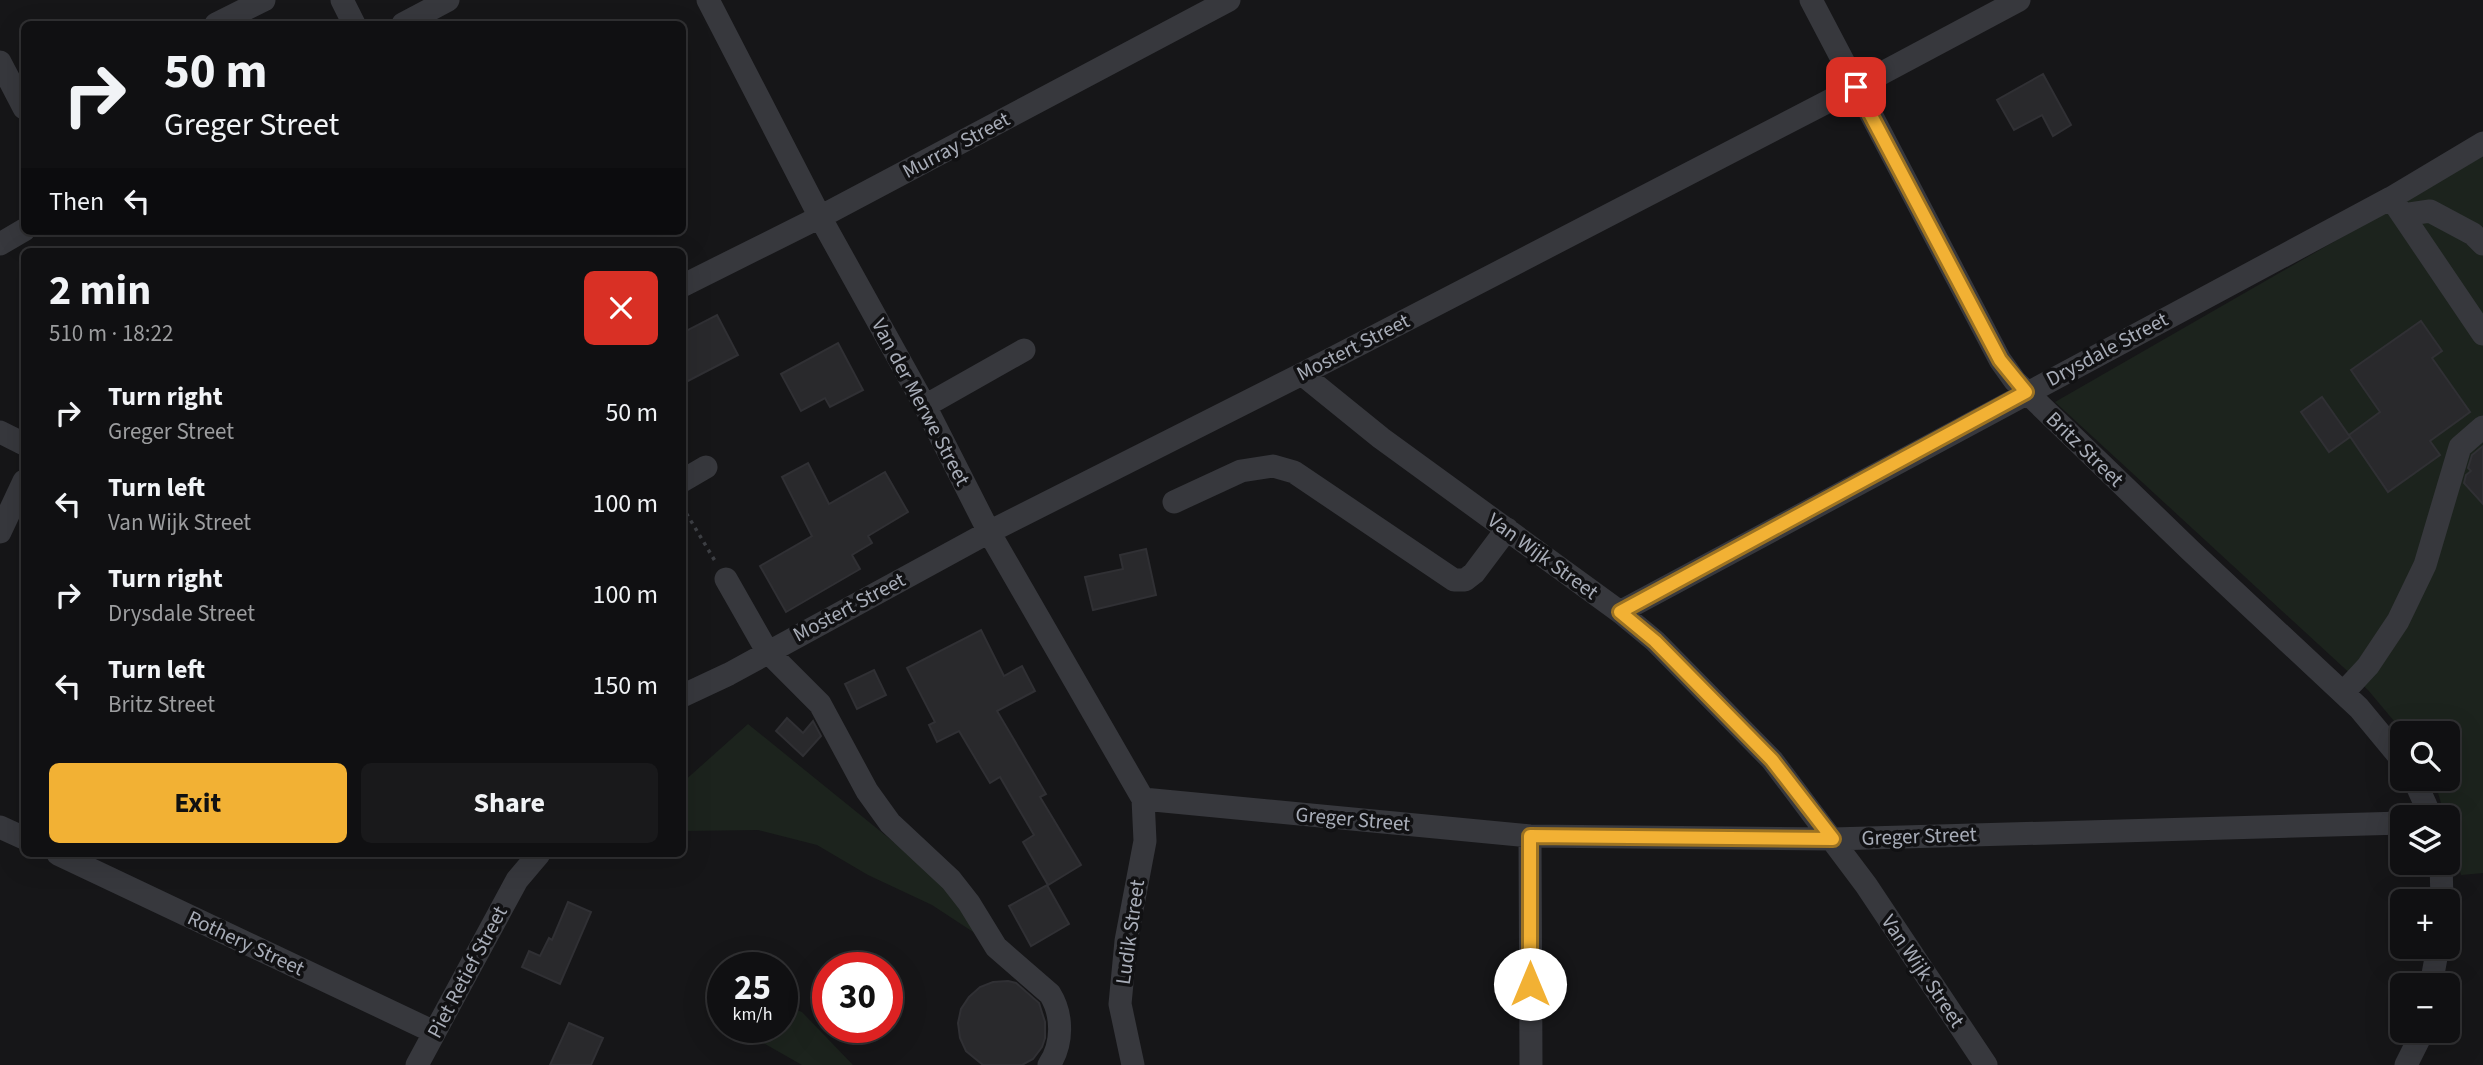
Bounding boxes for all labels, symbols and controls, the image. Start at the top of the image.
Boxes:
text: 50 m [164,37,268,107]
icon: right [49,49,140,140]
pin [1826,57,1886,117]
icon: arrive [1837,68,1875,106]
text: Greger Street [164,102,339,148]
street label: Murray Street [897,104,1015,186]
icon: left [118,182,156,220]
text: Then [49,183,104,220]
text: 2 min [49,261,151,321]
button: close [584,271,658,345]
street label: Drysdale Street [2041,304,2173,394]
street label: Mostert Street [1291,306,1415,388]
street label: Van der Merwe Street [864,313,978,491]
text: 510 m · 18:22 [49,317,173,350]
text: Turn right [108,378,223,415]
icon: right [49,394,87,432]
text: 50 m [605,394,658,431]
street label: Britz Street [2039,404,2131,494]
text: Greger Street [108,415,234,448]
text: Turn left [108,469,205,506]
icon: left [49,485,87,523]
text: 100 m [592,485,658,522]
street label: Van Wijk Street [1481,505,1605,607]
text: Van Wijk Street [108,506,251,539]
text: Turn right [108,560,223,597]
street label: Mostert Street [787,565,911,649]
icon: right [49,576,87,614]
text: 100 m [592,576,658,613]
text: Drysdale Street [108,597,255,630]
text: Turn left [108,651,205,688]
icon: left [49,667,87,705]
text: 150 m [592,667,658,704]
text: Britz Street [108,688,215,721]
map controls [2390,721,2460,1043]
button: search [2390,721,2460,791]
button: Exit [49,763,347,843]
button: Share [361,763,658,843]
street label: Greger Street [1294,799,1412,839]
button: layers [2390,805,2460,875]
street label: Greger Street [1861,819,1977,853]
street label: Ludik Street [1108,878,1152,986]
button: + [2390,889,2460,959]
street label: Piet Retief Street [419,900,515,1044]
street label: Rothery Street [182,903,310,983]
street label: Van Wijk Street [1874,908,1972,1034]
position arrow [1493,947,1567,1021]
speed limit sign: 30 [812,952,903,1043]
text: 25 [734,963,771,1013]
button: − [2390,973,2460,1043]
text: km/h [733,1002,772,1027]

